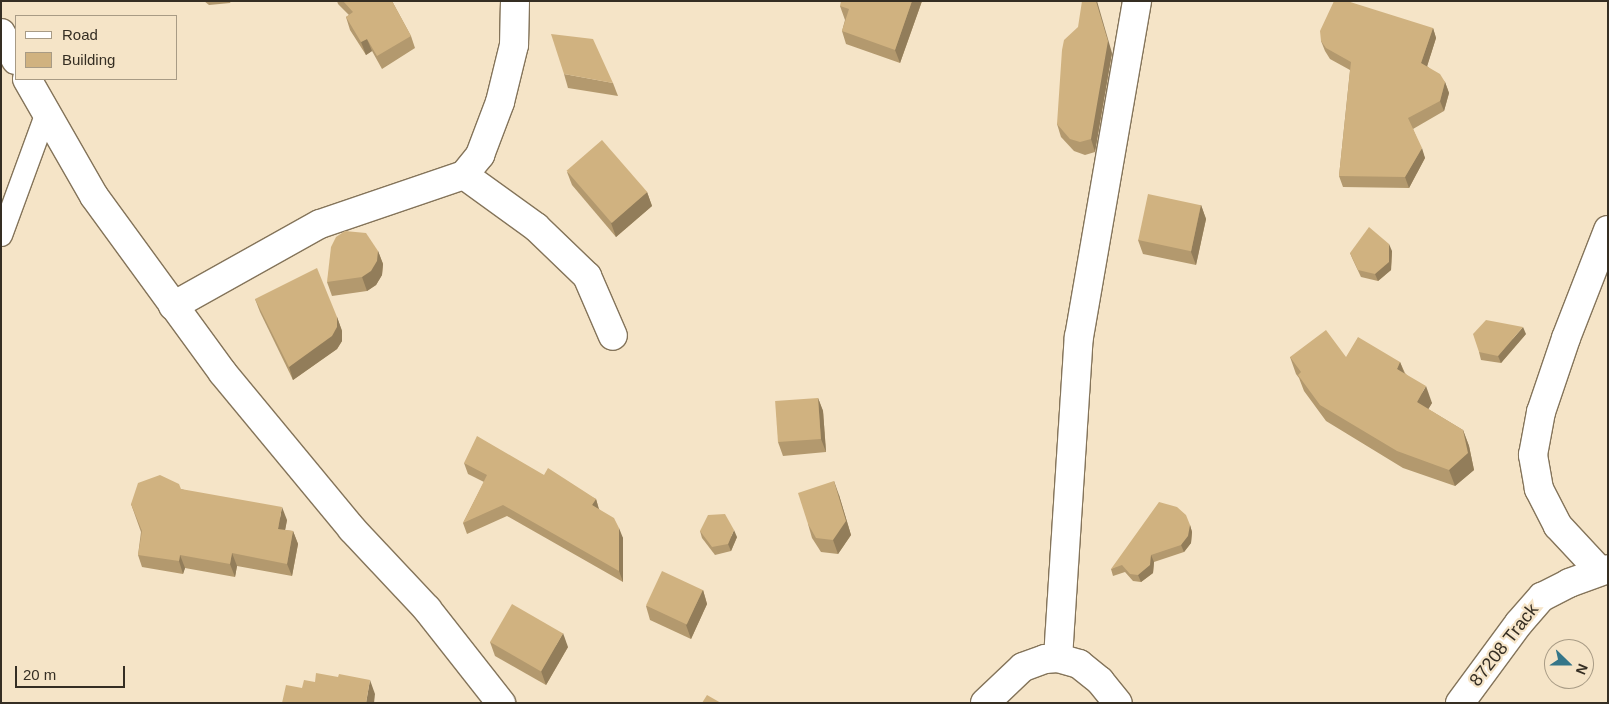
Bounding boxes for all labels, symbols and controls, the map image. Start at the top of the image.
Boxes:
legend [15,15,178,80]
text: Road [62,26,98,43]
text: Building [62,51,115,68]
street label: 87208 Track [1465,599,1543,691]
north arrow [1544,639,1594,689]
scale bar [18,656,128,688]
text: N [1573,662,1591,677]
text: 20 m [23,666,56,683]

